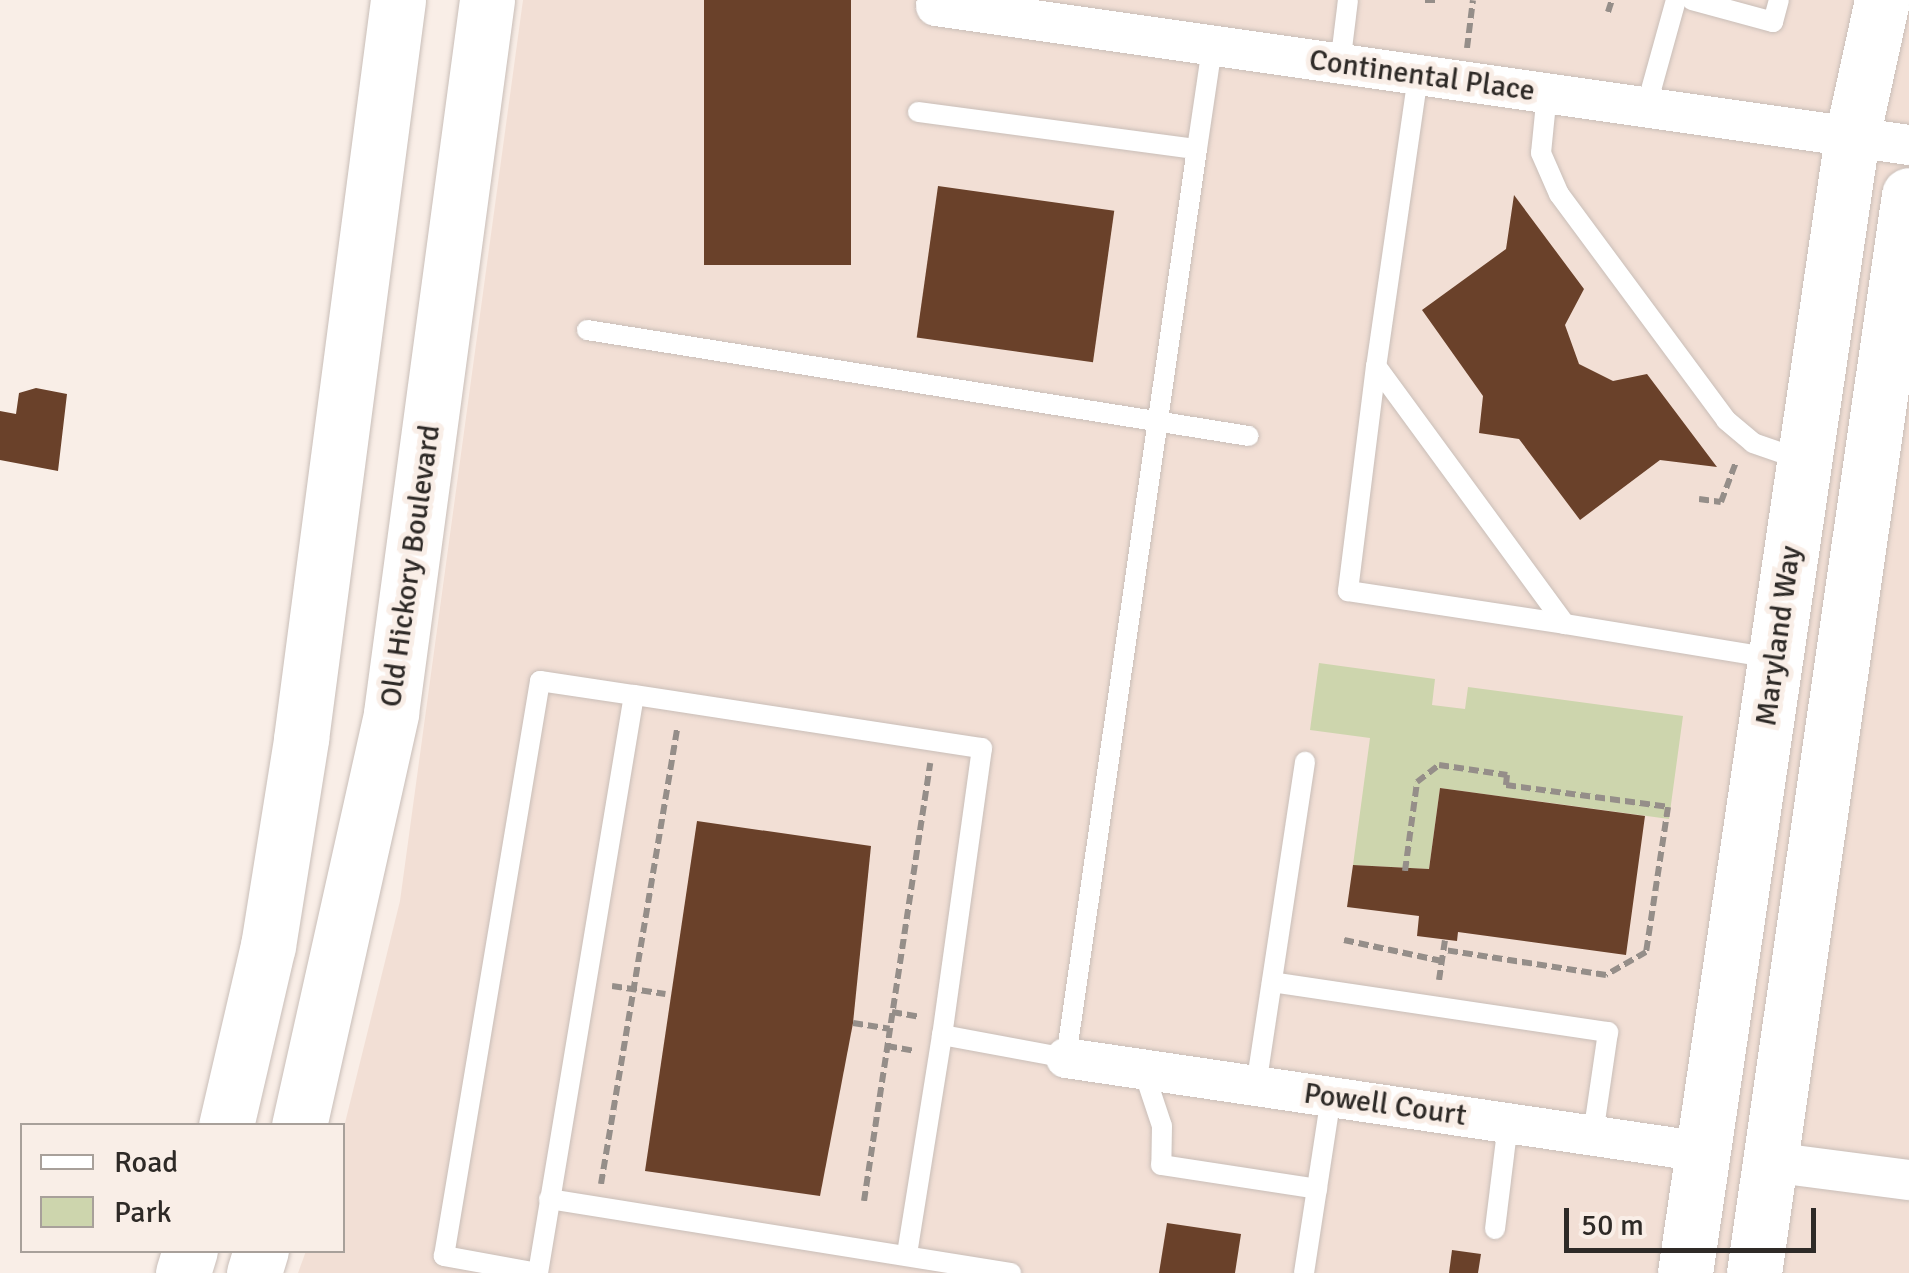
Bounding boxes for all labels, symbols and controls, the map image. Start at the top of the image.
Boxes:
street label: Continental Place [1307,42,1537,110]
street label: Old Hickory Boulevard [373,423,449,709]
street label: Maryland Way [1749,544,1809,728]
street label: Powell Court [1301,1076,1469,1134]
legend [20,1123,345,1253]
text: Road [114,1144,178,1181]
scale bar [1569,1188,1822,1250]
text: Park [114,1194,172,1231]
text: 50 m [1581,1207,1644,1244]

